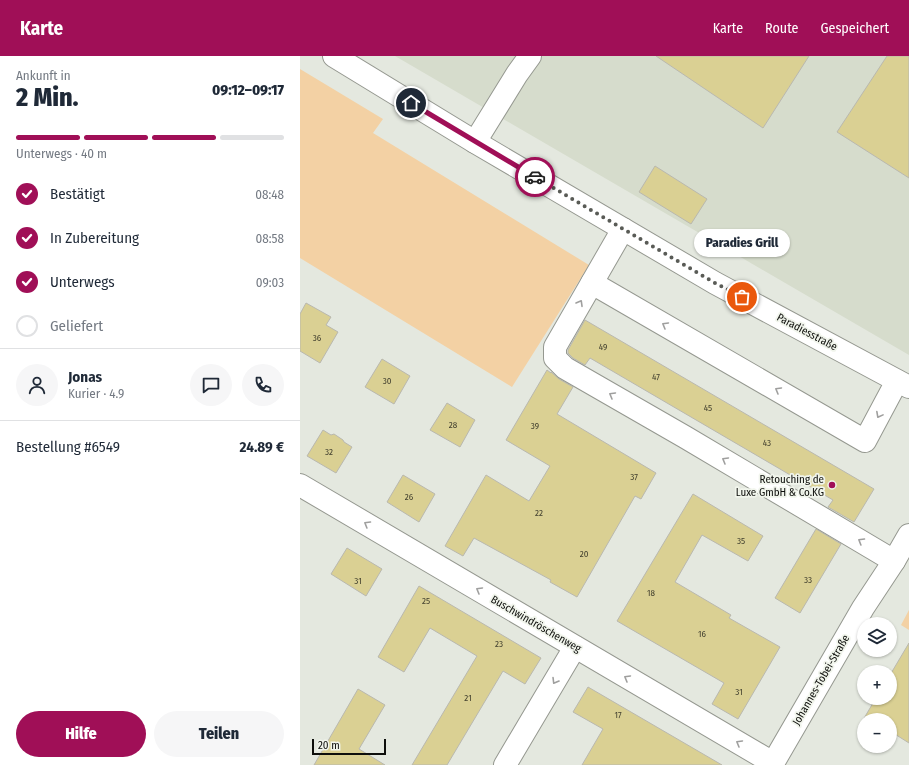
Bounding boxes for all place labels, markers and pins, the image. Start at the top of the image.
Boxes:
pin [394,86,428,120]
callout: Paradies Grill [694,229,790,257]
pin [725,280,759,314]
place label: Retouching de Luxe GmbH & Co.KG [736,473,824,499]
marker: Retouching de Luxe GmbH & Co.KG [827,480,837,490]

